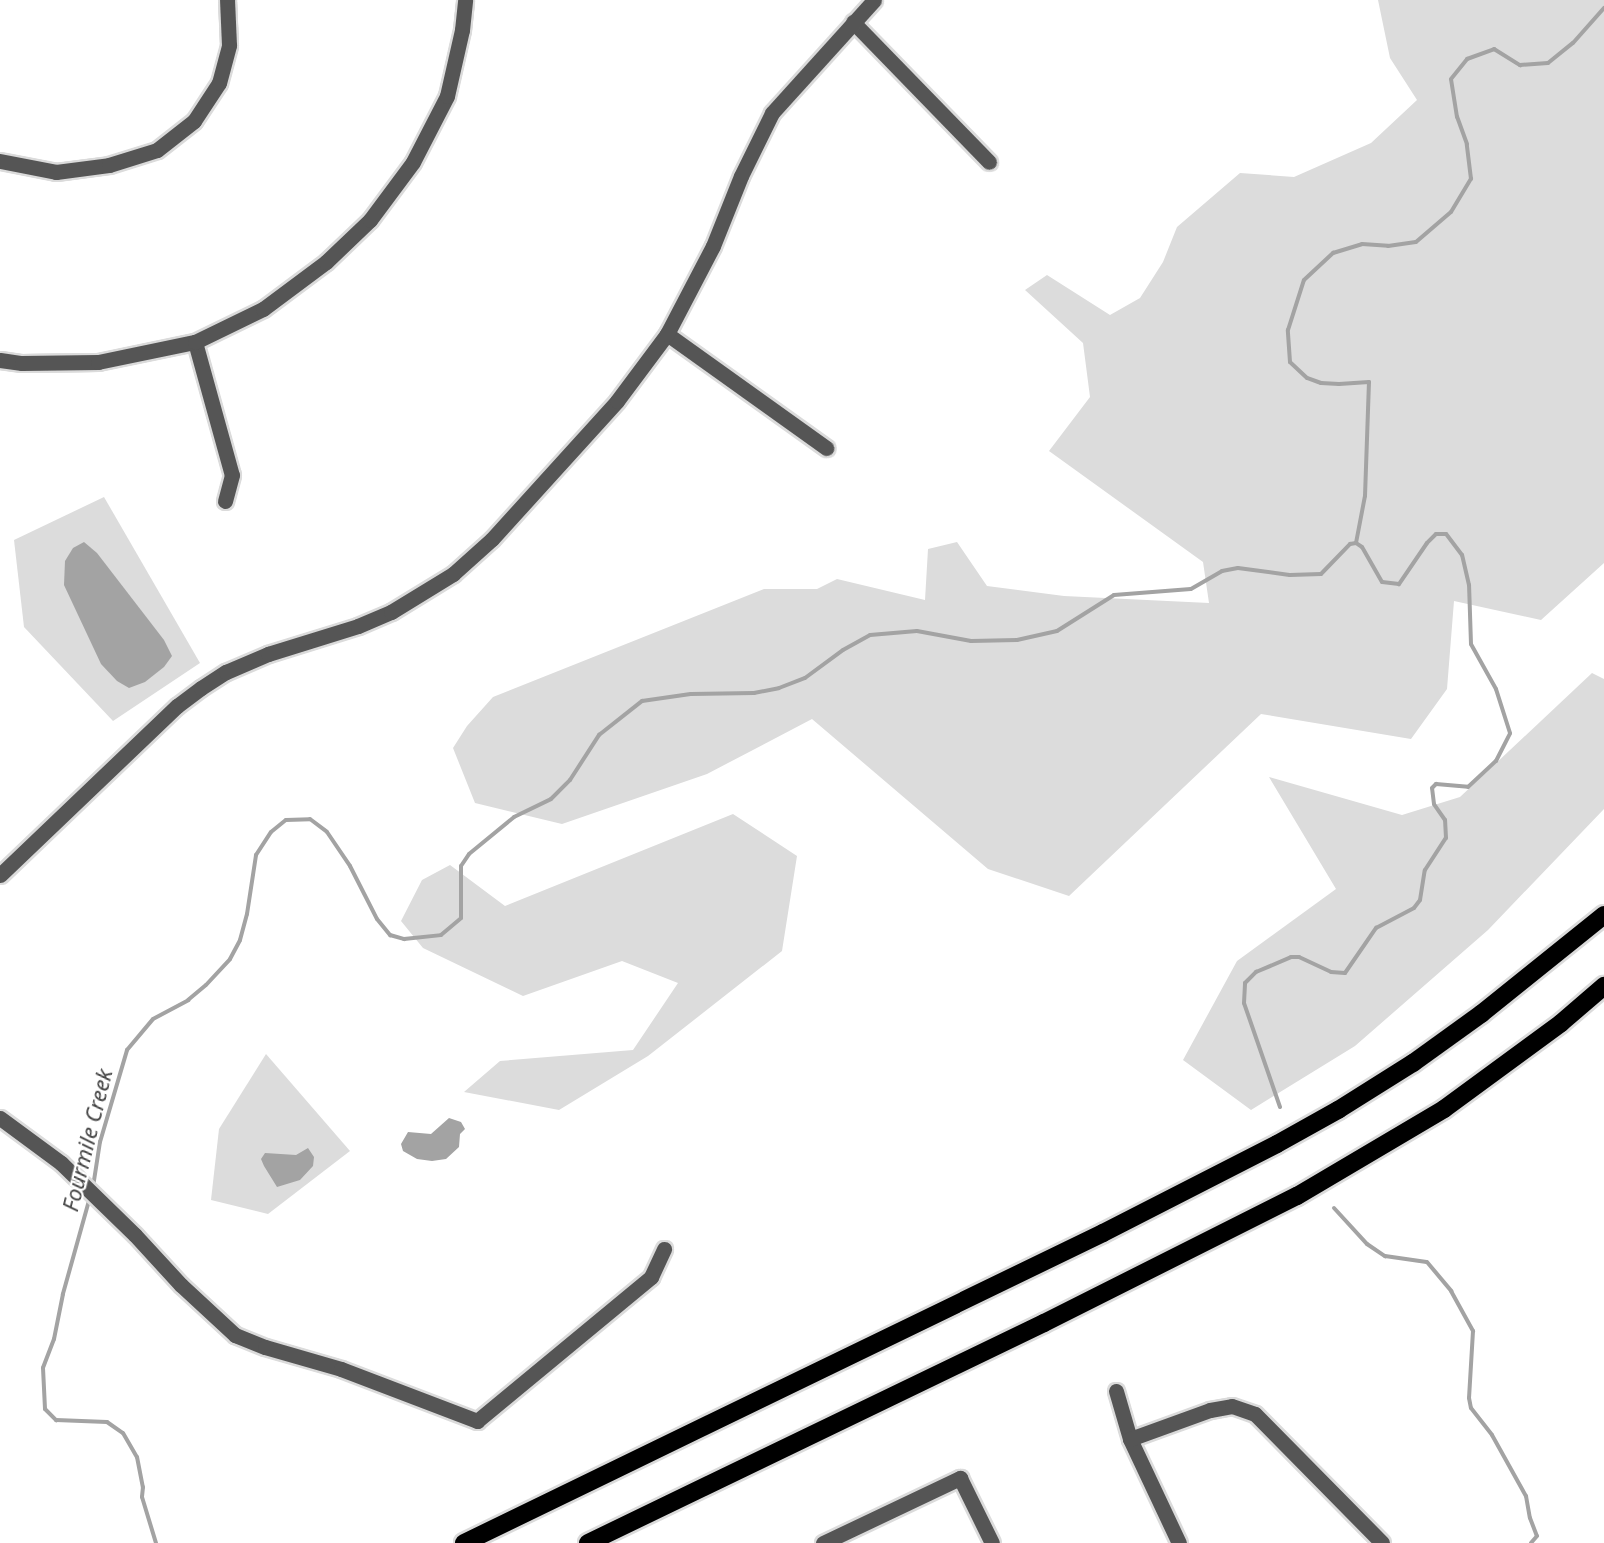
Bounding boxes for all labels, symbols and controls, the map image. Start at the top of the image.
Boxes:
water label: Fourmile Creek [57,1066,117,1214]

